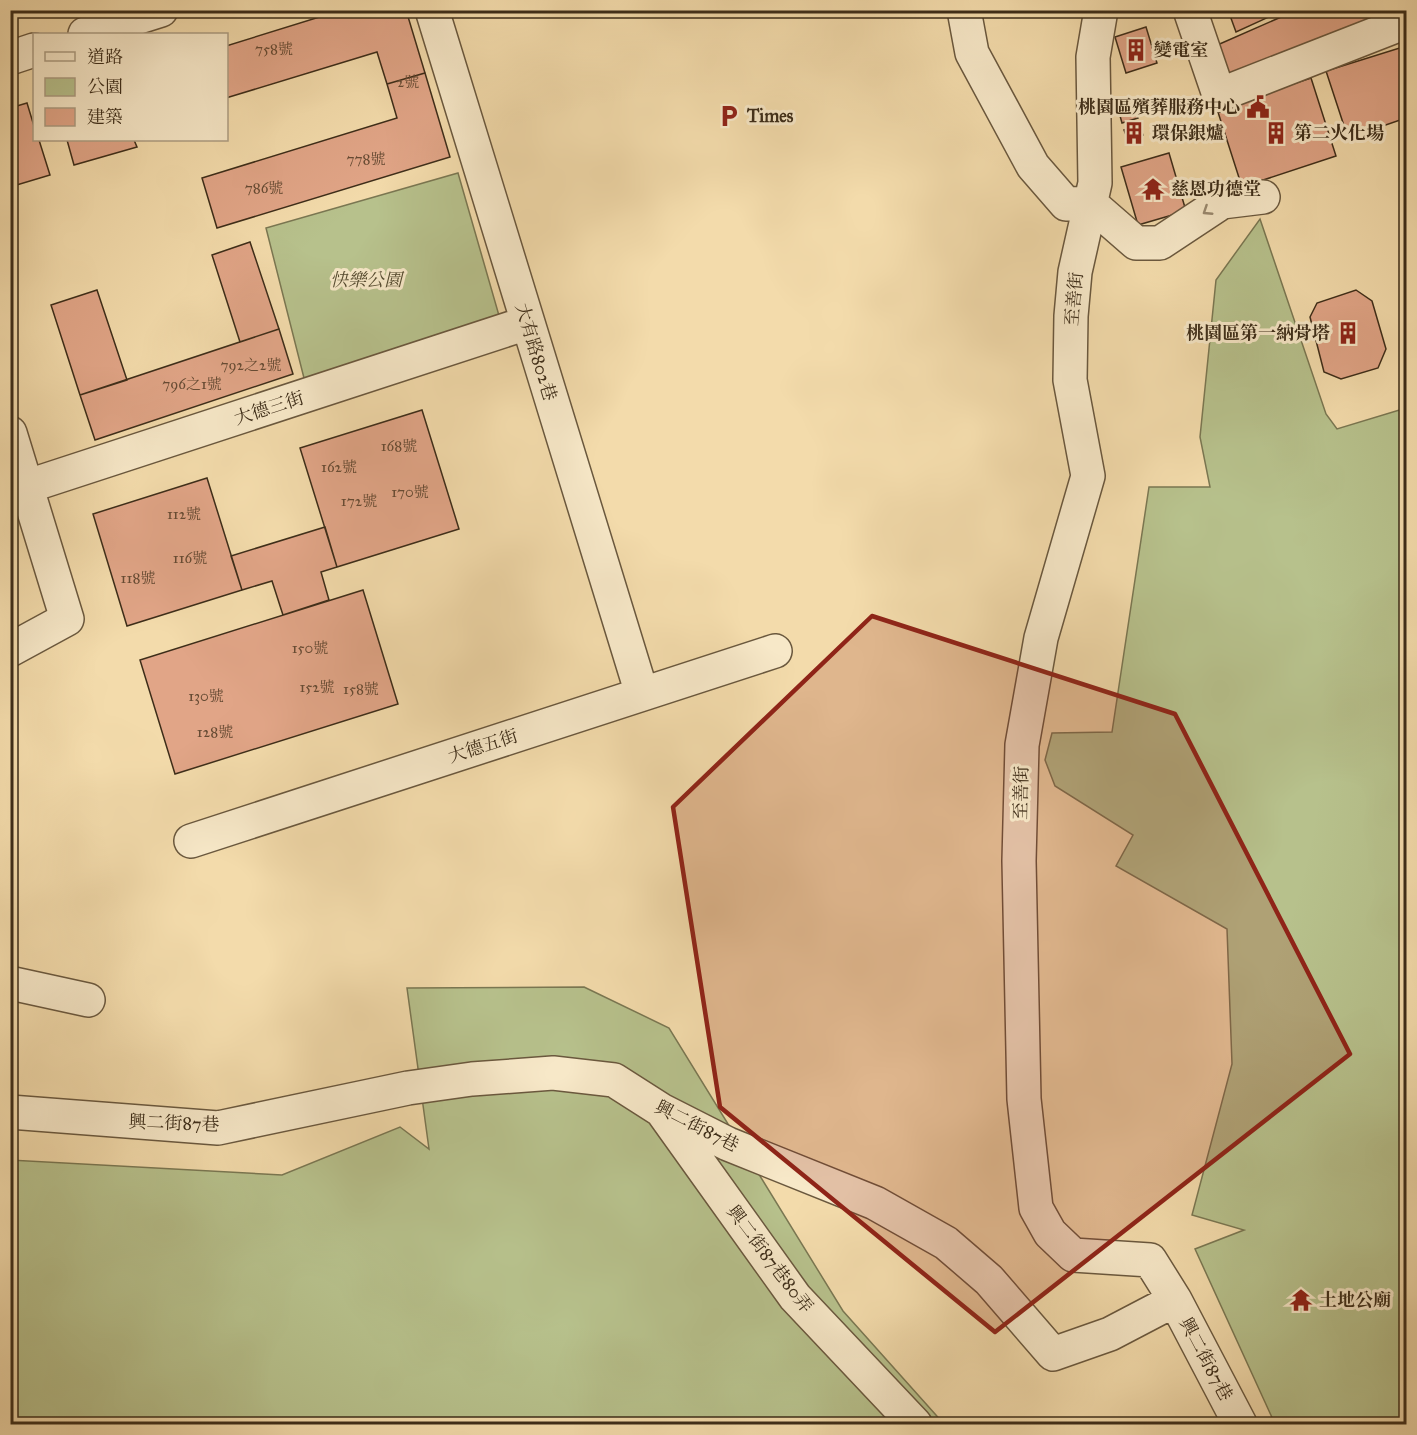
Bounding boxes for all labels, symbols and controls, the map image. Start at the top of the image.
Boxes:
legend [33,33,228,141]
building icon: 變電室 [1123,37,1149,63]
place label: 變電室 [1154,39,1208,61]
house number: 758號 [255,40,293,58]
text: 道路 [87,46,123,68]
house number: 2號 [397,73,419,91]
text: 公園 [87,76,123,98]
public building icon: 桃園區殯葬服務中心 [1245,94,1271,120]
place label: 桃園區殯葬服務中心 [1078,96,1240,118]
parking icon: Times [716,103,742,129]
place label: Times [746,105,794,127]
text: 建築 [87,106,123,128]
building icon: 環保銀爐 [1121,120,1147,146]
building icon: 第二火化場 [1263,120,1289,146]
place label: 環保銀爐 [1152,122,1224,144]
place label: 第二火化場 [1294,122,1384,144]
house number: 778號 [347,150,386,168]
temple icon: 慈恩功德堂 [1140,176,1166,202]
place label: 慈恩功德堂 [1171,178,1261,200]
house number: 786號 [245,179,283,197]
one-way arrow [1203,204,1214,215]
park label: 快樂公園 [330,269,405,291]
street label: 至善街 [1061,271,1087,327]
street label: 大有路802巷 [511,301,561,403]
building icon: 桃園區第一納骨塔 [1335,320,1361,346]
place label: 桃園區第一納骨塔 [1186,322,1330,344]
house number: 792之2號 [221,356,281,374]
house number: 796之1號 [162,375,222,393]
street label: 大德三街 [231,386,307,430]
house number: 168號 [381,437,417,455]
house number: 162號 [321,458,357,476]
house number: 170號 [391,483,429,501]
house number: 172號 [341,492,377,510]
house number: 112號 [167,505,201,523]
house number: 116號 [173,549,207,567]
house number: 118號 [121,569,155,587]
house number: 150號 [292,639,328,657]
house number: 152號 [299,678,335,696]
house number: 158號 [343,680,379,698]
house number: 130號 [188,687,224,705]
house number: 128號 [197,723,233,741]
street label: 大德五街 [445,724,521,768]
street label: 至善街 [1010,766,1032,820]
street label: 興二街87巷 [651,1095,743,1157]
street label: 興二街87巷 [128,1110,220,1136]
street label: 興二街87巷80弄 [722,1201,818,1317]
temple icon: 土地公廟 [1288,1287,1314,1313]
place label: 土地公廟 [1319,1289,1391,1311]
street label: 興二街87巷 [1175,1314,1237,1404]

